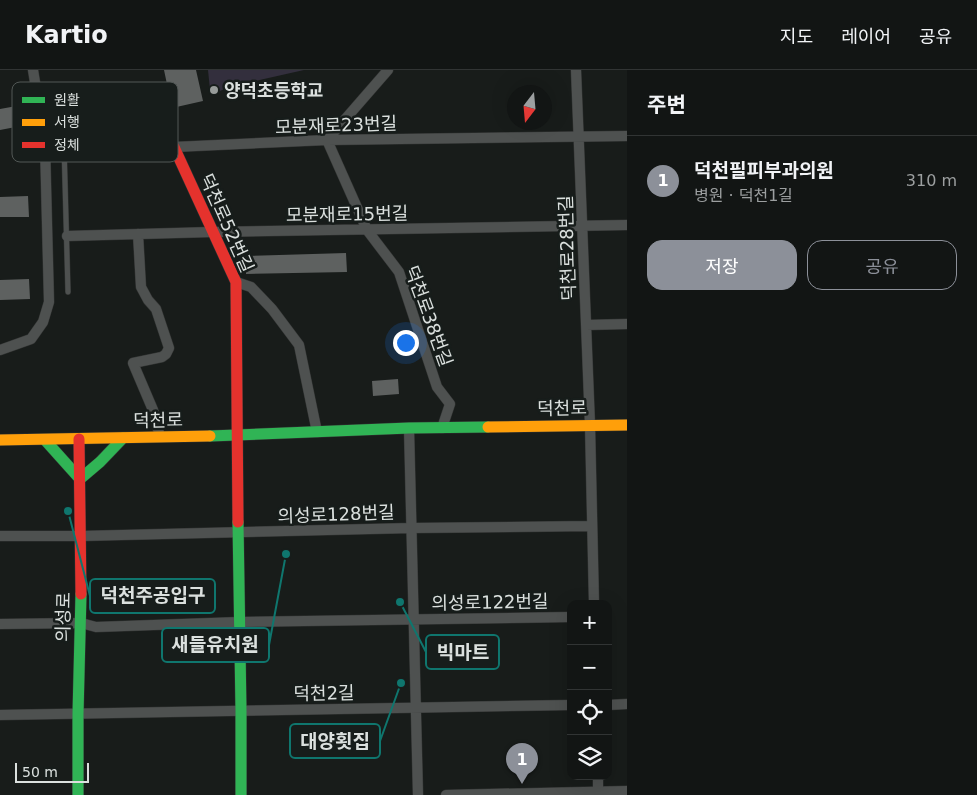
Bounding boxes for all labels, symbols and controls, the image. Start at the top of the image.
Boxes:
text: Kartio [25,21,108,49]
text: 지도 [780,26,813,47]
text: 레이어 [841,26,891,47]
text: 공유 [919,26,952,47]
place label: 양덕초등학교 [224,80,323,101]
legend [12,82,178,162]
marker: 양덕초등학교 [208,84,220,96]
north arrow [507,85,552,130]
text: 원활 [54,92,80,108]
text: 주변 [647,93,686,117]
street label: 모분재로23번길 [275,112,397,138]
text: 서행 [54,114,80,130]
text: 정체 [54,137,80,153]
text: 덕천필피부과의원 [694,159,834,181]
street label: 덕천로52번길 [196,170,258,276]
text: 1 [657,171,669,190]
text: 310 m [906,171,957,190]
text: 병원 · 덕천1길 [694,186,793,205]
street label: 덕천로28번길 [555,195,579,301]
street label: 모분재로15번길 [286,202,408,226]
button: 저장 [647,240,797,290]
button: 공유 [807,240,957,290]
street label: 덕천로38번길 [401,263,457,369]
your location [393,330,419,356]
street label: 덕천로 [537,397,587,419]
street label: 덕천로 [133,409,183,431]
street label: 의성로128번길 [277,501,395,527]
callout: 덕천주공입구 [90,579,215,613]
text: 덕천주공입구 [101,584,205,606]
street label: 의성로122번길 [431,590,549,614]
street label: 의성로 [52,592,74,642]
map controls [567,600,612,780]
button: + [567,600,612,645]
callout: 새들유치원 [162,628,269,662]
text: 새들유치원 [171,633,259,655]
callout: 빅마트 [426,635,499,669]
text: 빅마트 [437,641,489,663]
button: − [567,645,612,690]
street label: 덕천2길 [293,682,355,704]
button: locate [567,690,612,735]
callout: 대양횟집 [290,724,380,758]
text: 대양횟집 [300,730,370,752]
button: layers [567,735,612,780]
pin: 1 [506,743,538,784]
scale bar [15,760,89,783]
text: 50 m [22,764,58,780]

